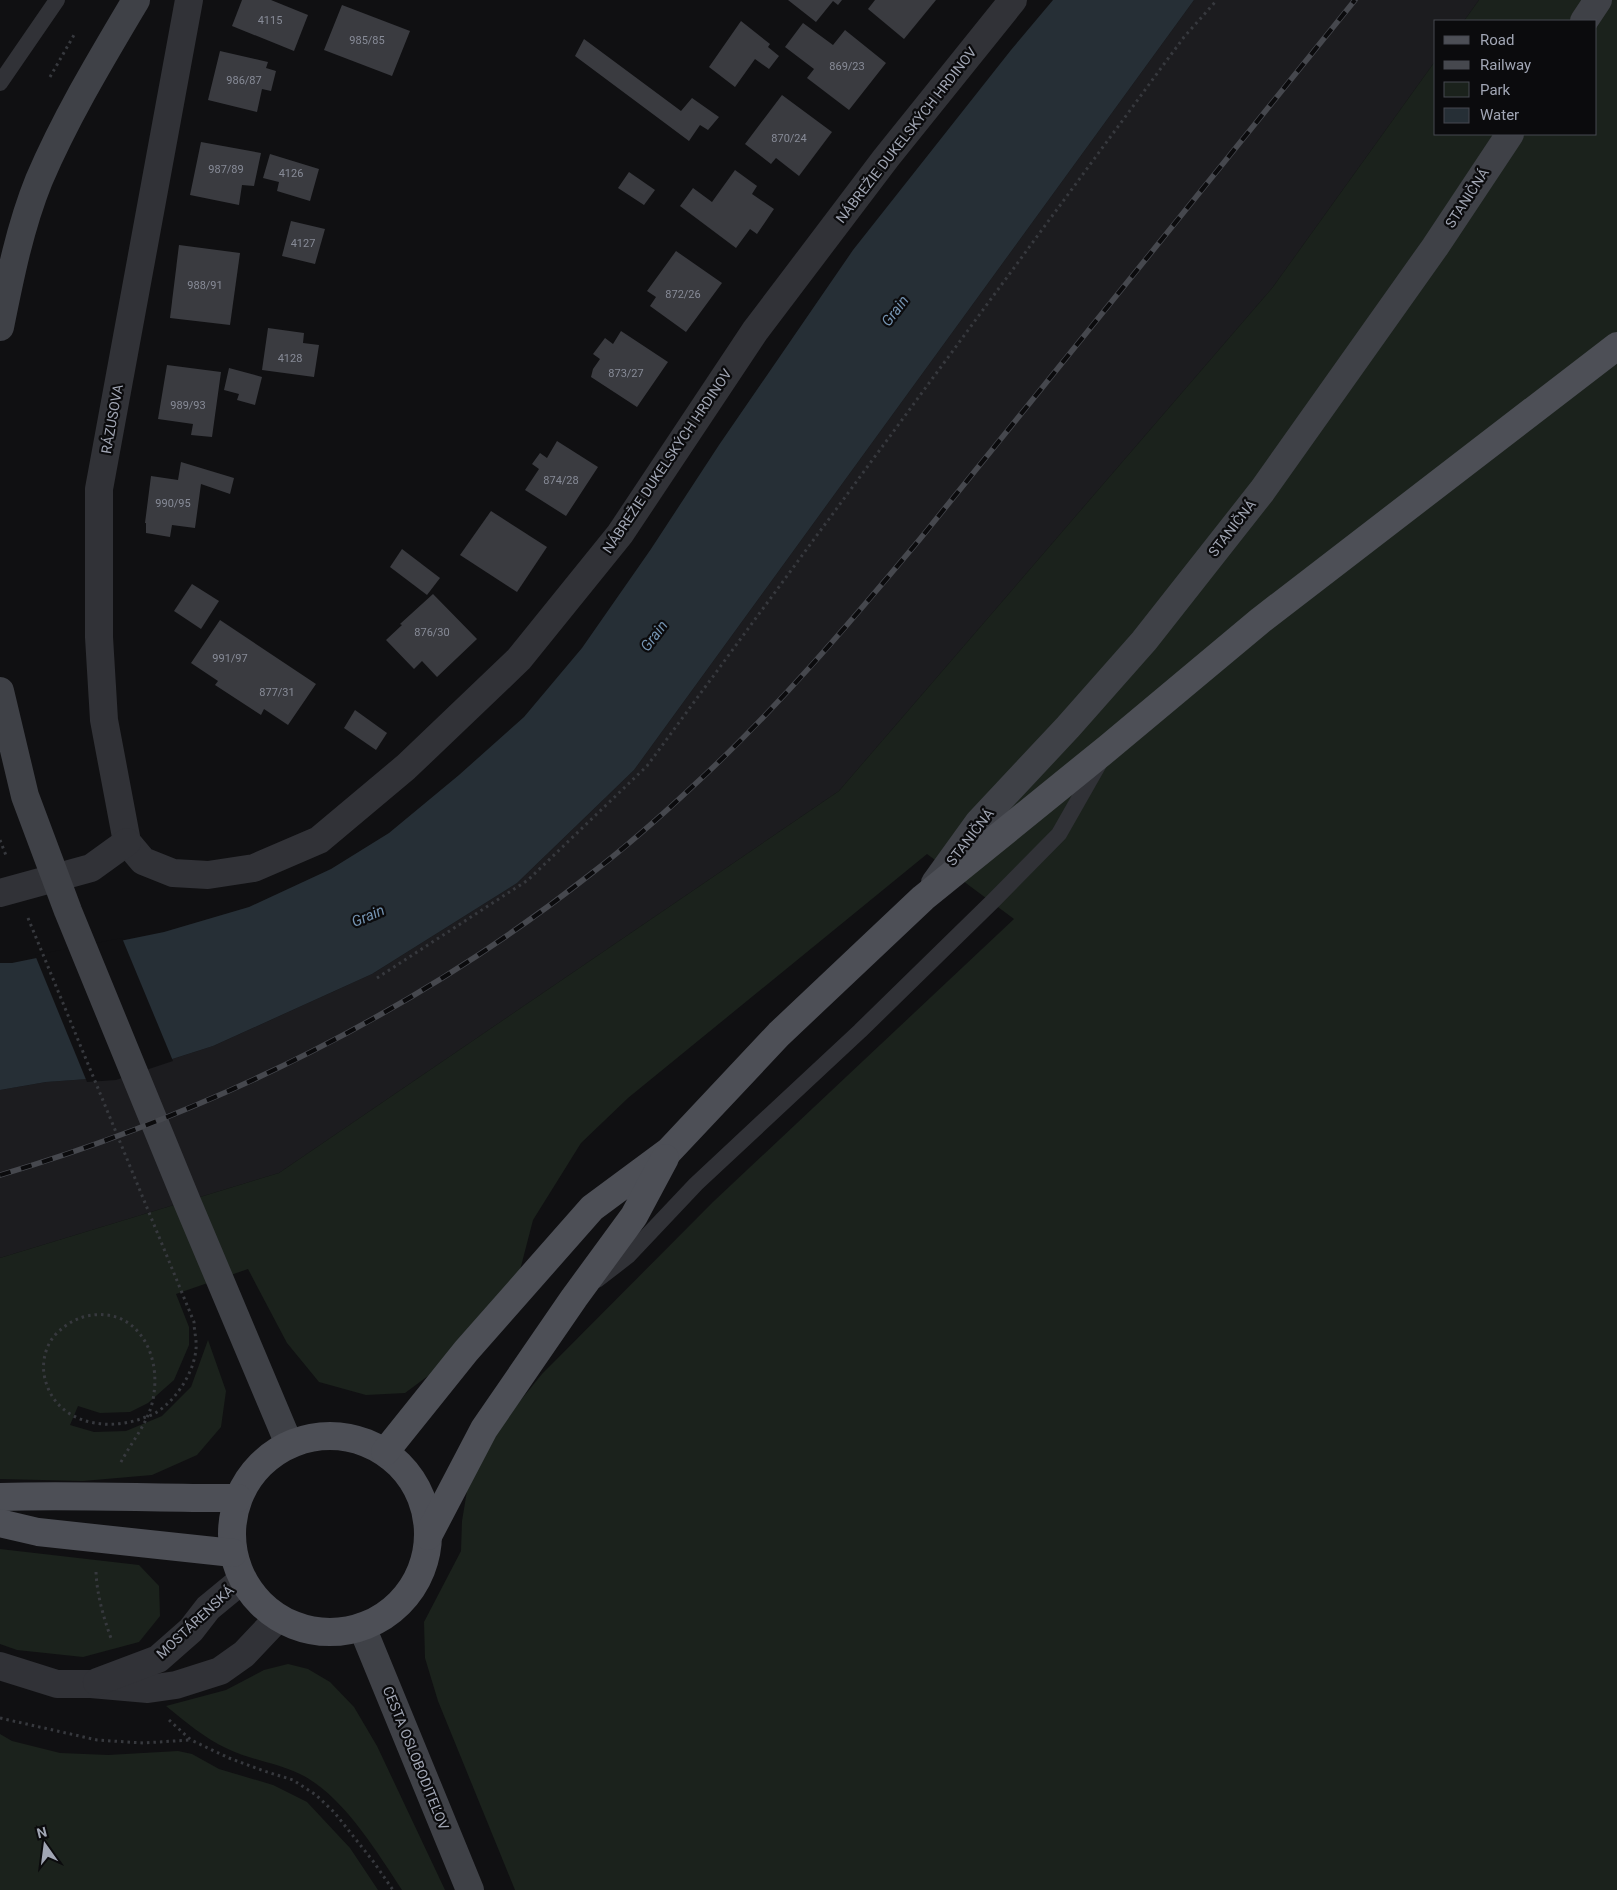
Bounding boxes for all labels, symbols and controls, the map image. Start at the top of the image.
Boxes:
house number: 4115 [258,14,282,27]
legend [1434,20,1597,135]
text: Road [1480,31,1514,49]
house number: 985/85 [349,34,385,47]
street label: NÁBREŽIE DUKELSKÝCH HRDINOV [832,43,980,226]
text: Railway [1480,56,1531,74]
house number: 869/23 [829,60,865,73]
house number: 986/87 [226,74,262,87]
text: Park [1480,81,1511,99]
text: Water [1480,106,1519,124]
house number: 870/24 [771,132,807,145]
house number: 987/89 [208,163,244,176]
street label: STANIČNÁ [1441,165,1492,231]
house number: 4126 [279,167,303,180]
house number: 4127 [291,237,315,250]
house number: 988/91 [187,279,223,292]
house number: 872/26 [665,288,701,301]
water label: Grain [878,292,912,330]
house number: 4128 [278,352,302,365]
street label: NÁBREŽIE DUKELSKÝCH HRDINOV [598,365,735,556]
house number: 873/27 [608,367,644,380]
street label: RÁZUSOVA [97,383,126,455]
house number: 989/93 [170,399,206,412]
house number: 874/28 [543,474,579,487]
street label: STANIČNÁ [1204,496,1259,559]
house number: 990/95 [155,497,191,510]
water label: Grain [637,617,671,655]
house number: 876/30 [414,626,450,639]
house number: 991/97 [212,652,248,665]
house number: 877/31 [259,686,295,699]
street label: STANIČNÁ [942,805,997,868]
water label: Grain [349,901,387,931]
street label: MOSTÁRENSKÁ [152,1581,237,1662]
street label: CESTA OSLOBODITEĽOV [380,1684,452,1832]
north arrow [20,1820,70,1870]
text: N [35,1823,49,1841]

